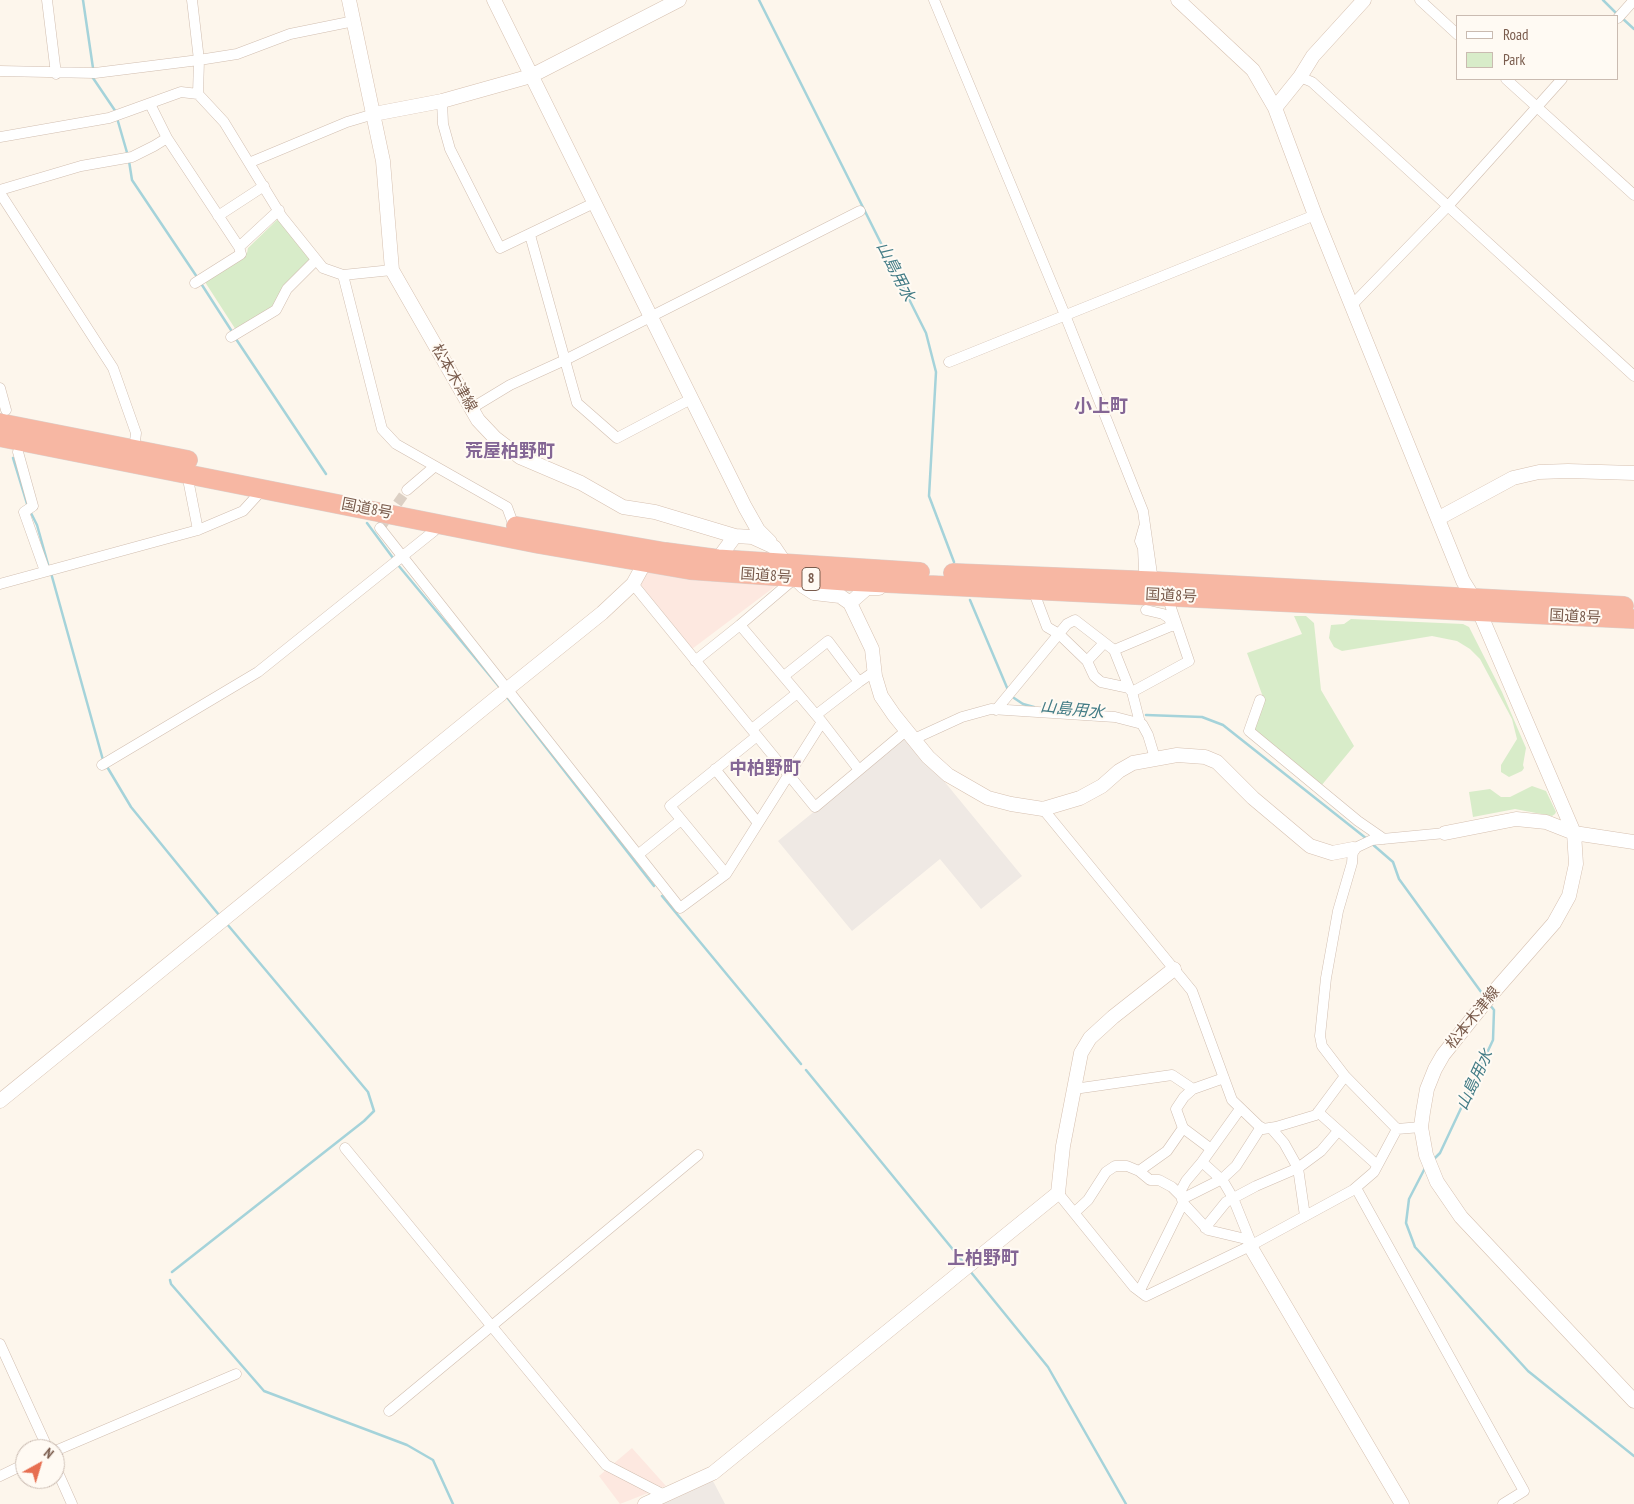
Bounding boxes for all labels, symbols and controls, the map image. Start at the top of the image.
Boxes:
legend [1456,15,1619,80]
text: Road [1503,25,1529,44]
text: Park [1503,50,1525,69]
water label: 山島用水 [872,239,918,305]
street label: 松本木津線 [427,341,481,415]
district label: 小上町 [1074,396,1128,418]
district label: 荒屋柏野町 [465,441,555,463]
street label: 国道8号 [340,495,394,523]
street label: 国道8号 [740,565,792,587]
road number: 8 [802,568,820,590]
street label: 国道8号 [1145,586,1197,606]
street label: 国道8号 [1549,607,1601,627]
water label: 山島用水 [1039,697,1105,723]
district label: 中柏野町 [729,758,801,780]
street label: 松本木津線 [1442,983,1504,1053]
water label: 山島用水 [1453,1047,1497,1113]
district label: 上柏野町 [947,1248,1019,1270]
north arrow [15,1439,65,1489]
text: N [40,1444,57,1462]

